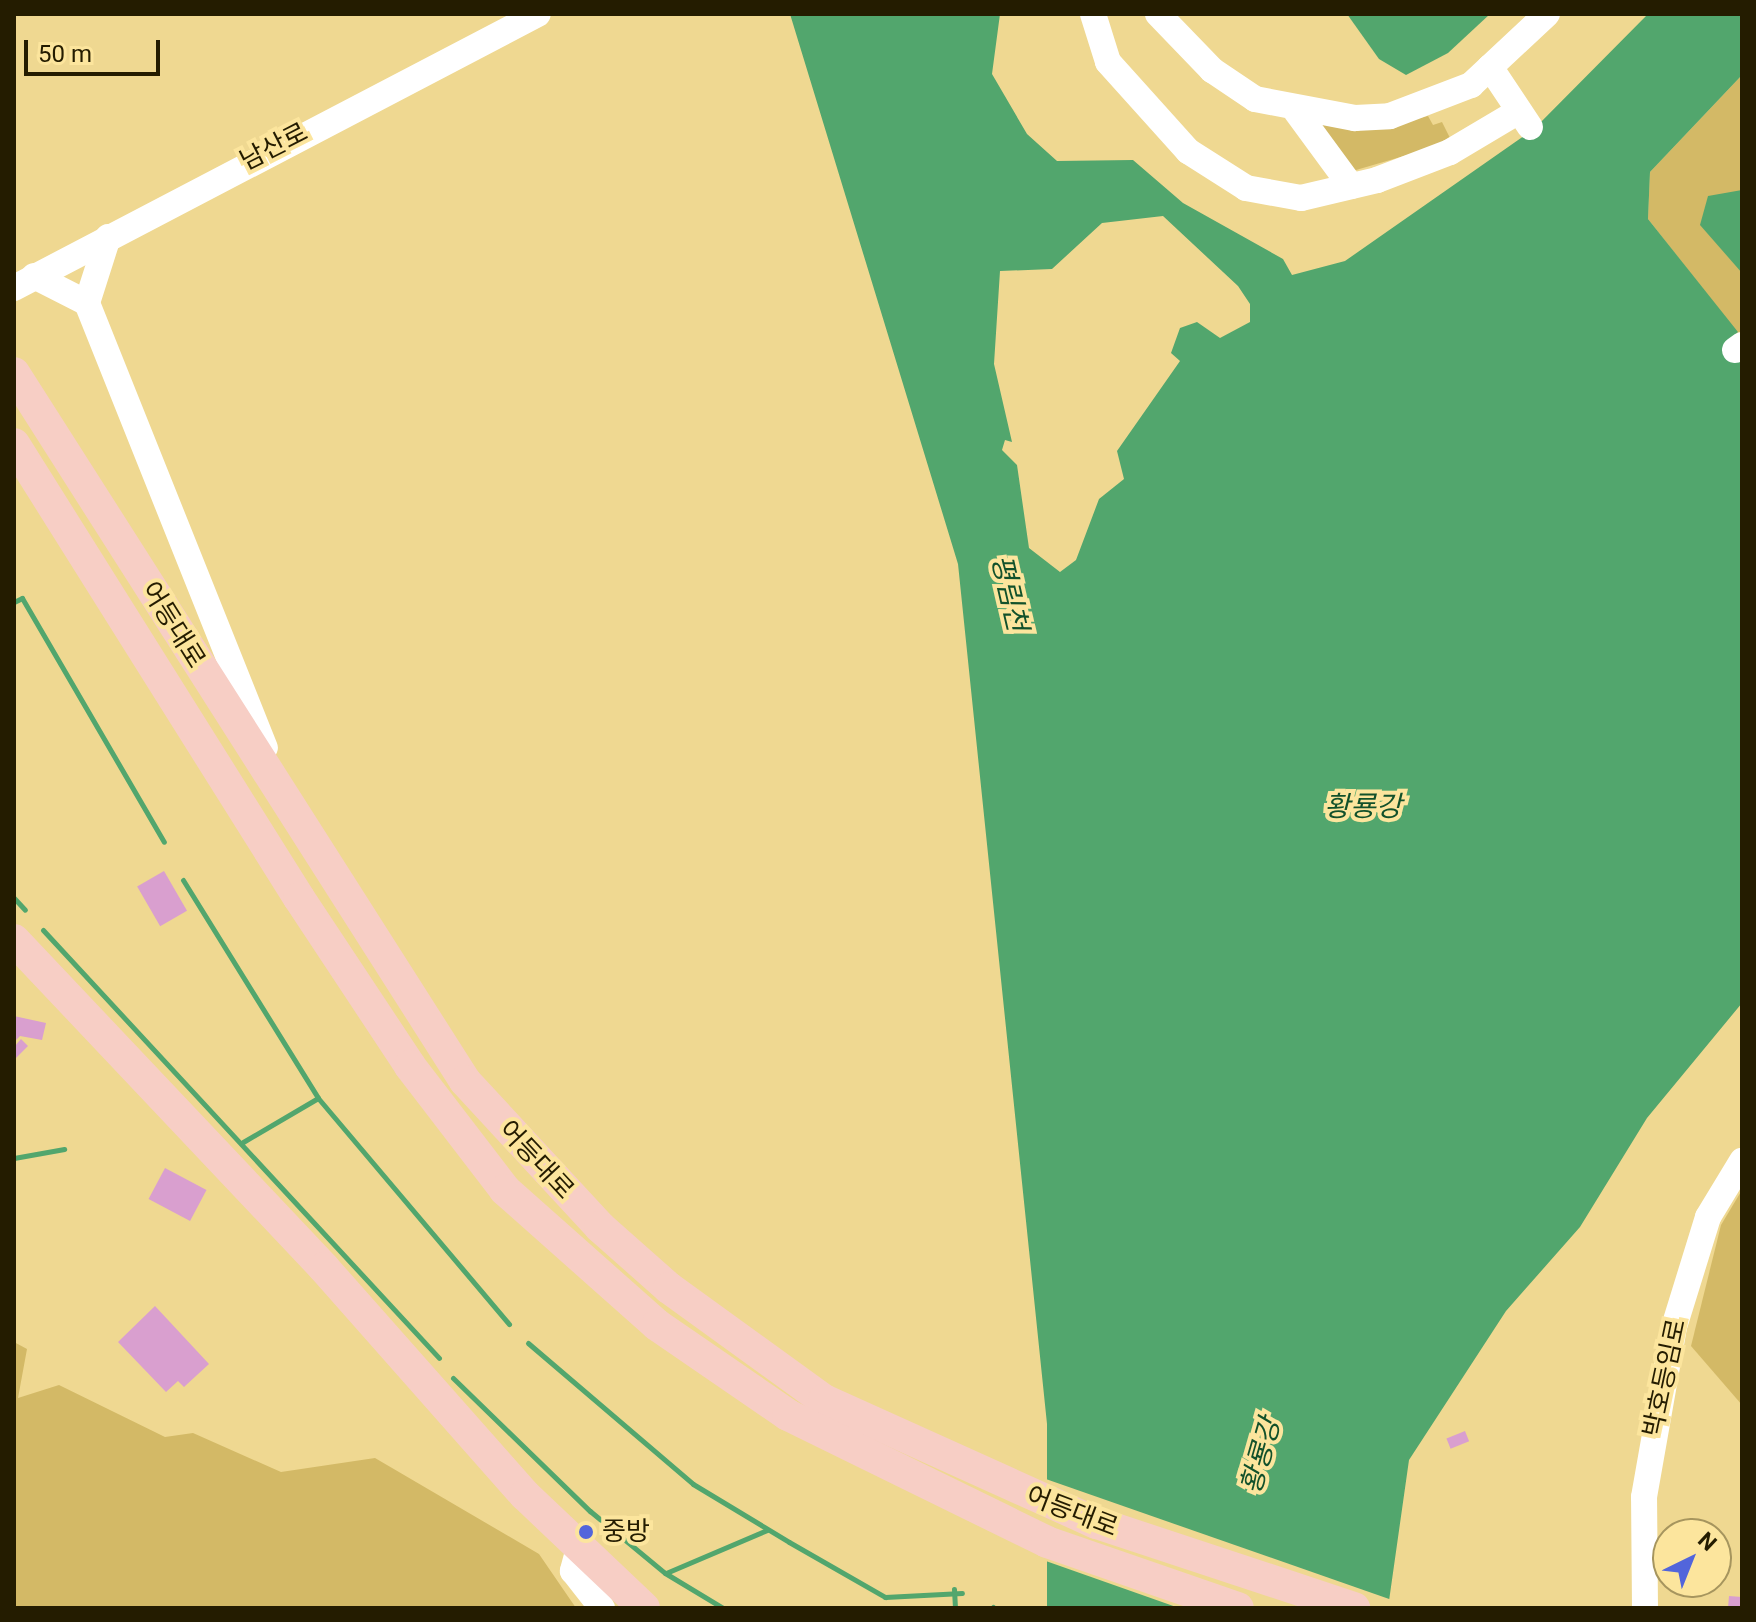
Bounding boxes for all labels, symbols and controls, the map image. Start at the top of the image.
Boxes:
scale bar [28,24,164,74]
text: 50 m [38,40,92,68]
street label: 남산로 [235,117,313,177]
water label: 평림천 [984,552,1034,634]
street label: 어등대로 [134,576,212,674]
water label: 황룡강 [1324,790,1402,824]
street label: 어등대로 [492,1114,580,1206]
street label: 박호등임로 [1637,1316,1693,1440]
water label: 황룡강 [1234,1414,1288,1498]
street label: 어등대로 [1022,1480,1122,1544]
place label: 중방 [602,1516,650,1548]
north arrow [1652,1518,1732,1598]
marker: 중방 [577,1523,595,1541]
text: N [1693,1527,1722,1556]

